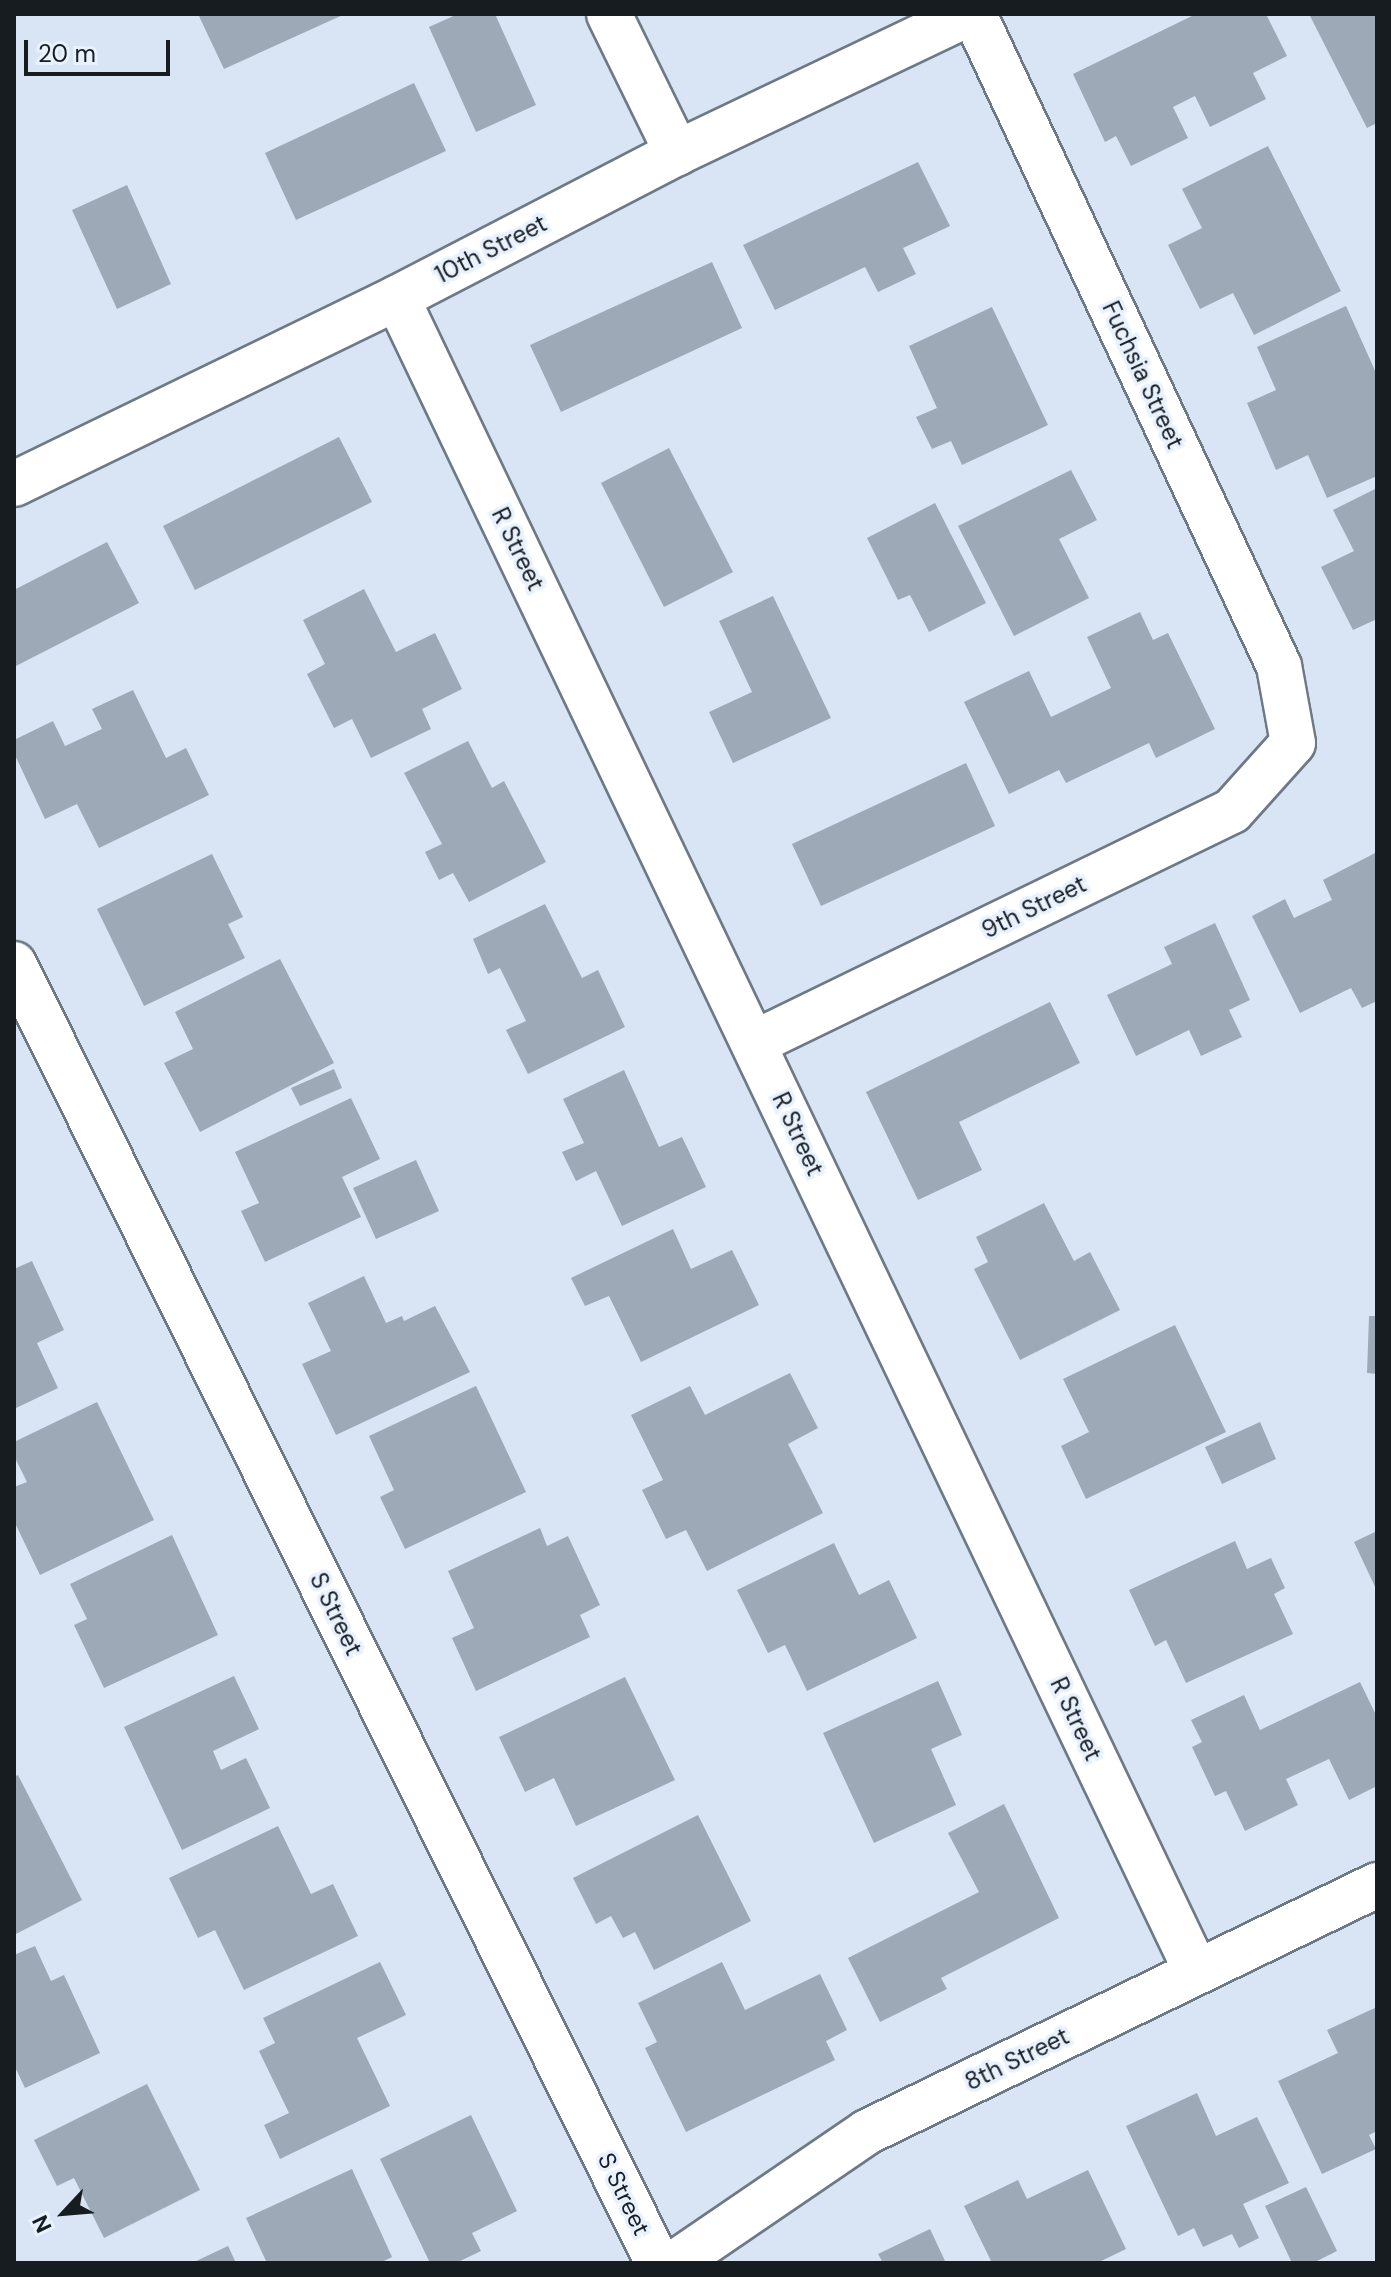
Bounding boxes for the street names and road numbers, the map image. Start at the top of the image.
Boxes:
street label: 10th Street [430,209,552,289]
street label: Fuchsia Street [1096,297,1190,453]
street label: R Street [486,503,550,595]
street label: 9th Street [977,869,1091,945]
street label: R Street [766,1088,830,1180]
street label: S Street [304,1568,368,1660]
street label: R Street [1044,1673,1108,1765]
street label: 8th Street [960,2021,1074,2097]
street label: S Street [592,2148,656,2240]

